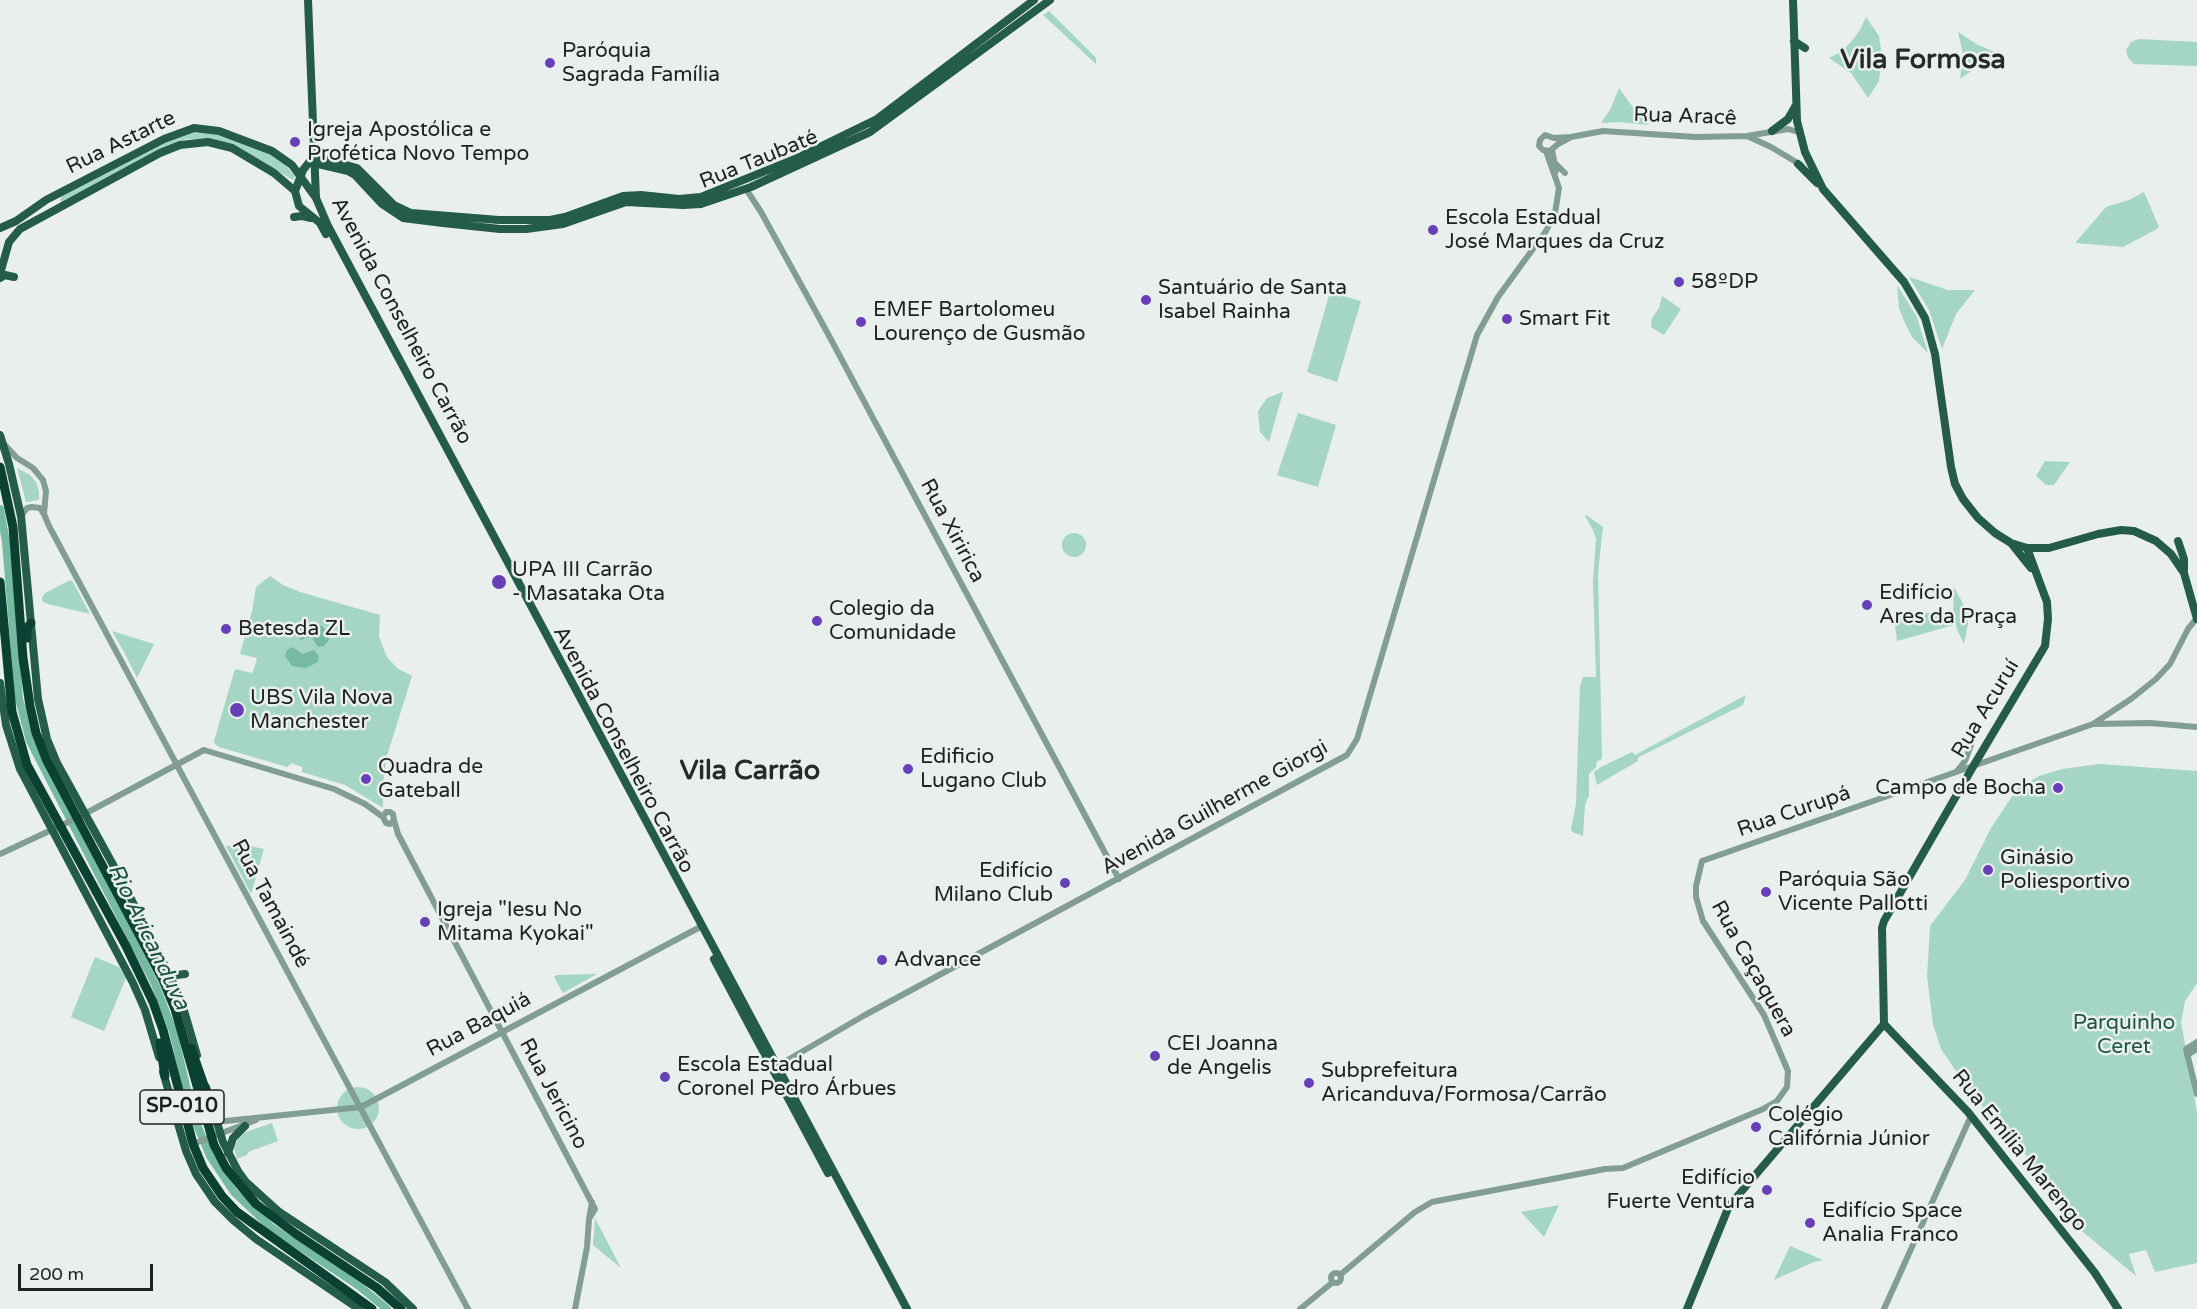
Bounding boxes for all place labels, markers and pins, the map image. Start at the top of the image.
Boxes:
place label: Paróquia Sagrada Família [562,38,720,88]
marker: Paróquia Sagrada Família [543,56,557,70]
place label: Igreja Apostólica e Profética Novo Tempo [307,117,529,167]
marker: Igreja Apostólica e Profética Novo Tempo [288,135,302,149]
place label: Escola Estadual José Marques da Cruz [1445,205,1665,255]
marker: Escola Estadual José Marques da Cruz [1426,223,1440,237]
place label: 58ºDP [1691,269,1758,295]
place label: Santuário de Santa Isabel Rainha [1158,275,1347,325]
marker: 58ºDP [1672,275,1686,289]
marker: Santuário de Santa Isabel Rainha [1139,293,1153,307]
place label: EMEF Bartolomeu Lourenço de Gusmão [873,297,1086,347]
place label: Smart Fit [1519,306,1610,332]
marker: Smart Fit [1500,312,1514,326]
marker: EMEF Bartolomeu Lourenço de Gusmão [854,315,868,329]
place label: UPA III Carrão - Masataka Ota [512,557,665,607]
marker: UPA III Carrão - Masataka Ota [490,573,508,591]
place label: Edifício Ares da Praça [1879,580,2017,630]
place label: Colegio da Comunidade [829,596,956,646]
marker: Edifício Ares da Praça [1860,598,1874,612]
marker: Colegio da Comunidade [810,614,824,628]
place label: Betesda ZL [238,616,350,642]
marker: Betesda ZL [219,622,233,636]
place label: UBS Vila Nova Manchester [250,685,393,735]
marker: UBS Vila Nova Manchester [228,701,246,719]
place label: Edificio Lugano Club [920,744,1047,794]
place label: Quadra de Gateball [378,754,483,804]
marker: Edificio Lugano Club [901,762,915,776]
marker: Quadra de Gateball [359,772,373,786]
place label: Campo de Bocha [1875,775,2046,801]
marker: Campo de Bocha [2051,781,2065,795]
place label: Ginásio Poliesportivo [2000,845,2130,895]
place label: Edifício Milano Club [934,858,1053,908]
marker: Ginásio Poliesportivo [1981,863,1995,877]
place label: Paróquia São Vicente Pallotti [1778,867,1928,917]
marker: Edifício Milano Club [1058,876,1072,890]
marker: Paróquia São Vicente Pallotti [1759,885,1773,899]
place label: Igreja "Iesu No Mitama Kyokai" [437,897,594,947]
marker: Igreja "Iesu No Mitama Kyokai" [418,915,432,929]
place label: Advance [894,947,981,973]
marker: Advance [875,953,889,967]
place label: CEI Joanna de Angelis [1167,1031,1278,1081]
marker: CEI Joanna de Angelis [1148,1049,1162,1063]
place label: Escola Estadual Coronel Pedro Árbues [677,1052,896,1102]
place label: Subprefeitura Aricanduva/Formosa/Carrão [1321,1058,1607,1108]
marker: Escola Estadual Coronel Pedro Árbues [658,1070,672,1084]
marker: Subprefeitura Aricanduva/Formosa/Carrão [1302,1076,1316,1090]
place label: Colégio Califórnia Júnior [1768,1102,1930,1152]
marker: Colégio Califórnia Júnior [1749,1120,1763,1134]
place label: Edifício Fuerte Ventura [1607,1165,1755,1215]
marker: Edifício Fuerte Ventura [1760,1183,1774,1197]
place label: Edifício Space Analia Franco [1822,1198,1962,1248]
marker: Edifício Space Analia Franco [1803,1216,1817,1230]

